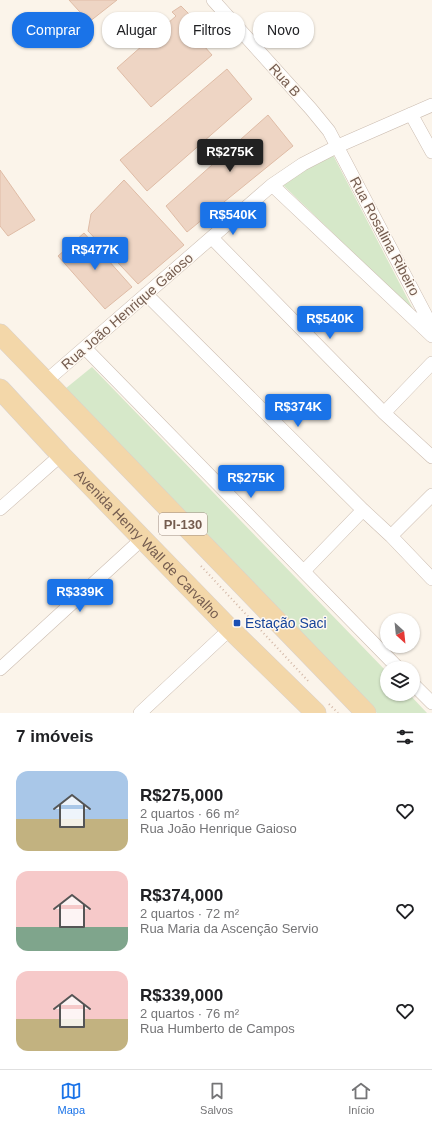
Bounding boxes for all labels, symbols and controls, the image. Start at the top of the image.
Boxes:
chip: Comprar [12,12,94,48]
chip: Alugar [102,12,171,48]
chip: Filtros [179,12,245,48]
chip: Novo [253,12,314,48]
street label: Rua B [266,60,304,100]
pin: R$275K [197,139,263,173]
text: R$275K [206,144,254,159]
street label: Rua Rosalina Ribeiro [347,174,423,298]
pin: R$540K [200,202,266,236]
text: R$540K [209,207,257,222]
pin: R$477K [62,237,128,271]
text: R$477K [71,242,119,257]
street label: Rua João Henrique Gaioso [58,249,196,372]
pin: R$540K [297,306,363,340]
text: R$540K [306,311,354,326]
pin: R$374K [265,394,331,428]
text: R$374K [274,399,322,414]
pin: R$275K [218,465,284,499]
street label: Avenida Henry Wall de Carvalho [71,466,224,622]
text: R$275K [227,470,275,485]
road number: PI-130 [159,513,207,535]
pin: R$339K [47,579,113,613]
text: R$339K [56,584,104,599]
north arrow [380,613,420,653]
map controls [380,613,420,701]
place label: Estação Saci [245,615,327,631]
marker: Estação Saci [232,618,242,628]
button: layers [380,661,420,701]
icon: filters [394,726,416,748]
text: 7 imóveis [16,727,94,746]
text: R$275,000 [140,786,223,805]
icon: home [48,787,96,835]
icon: heart [394,800,416,822]
text: 2 quartos · 66 m² [140,806,239,821]
text: Rua João Henrique Gaioso [140,821,297,836]
text: R$374,000 [140,886,223,905]
icon: home [48,887,96,935]
icon: heart [394,900,416,922]
text: 2 quartos · 72 m² [140,906,239,921]
text: Rua Maria da Ascenção Servio [140,921,318,936]
text: R$339,000 [140,986,223,1005]
icon: home [48,987,96,1035]
icon: heart [394,1000,416,1022]
text: 2 quartos · 76 m² [140,1006,239,1021]
text: Rua Humberto de Campos [140,1021,295,1036]
tab: Mapa [58,1080,85,1116]
tab: Salvos [200,1080,233,1116]
tab: Início [348,1080,374,1116]

